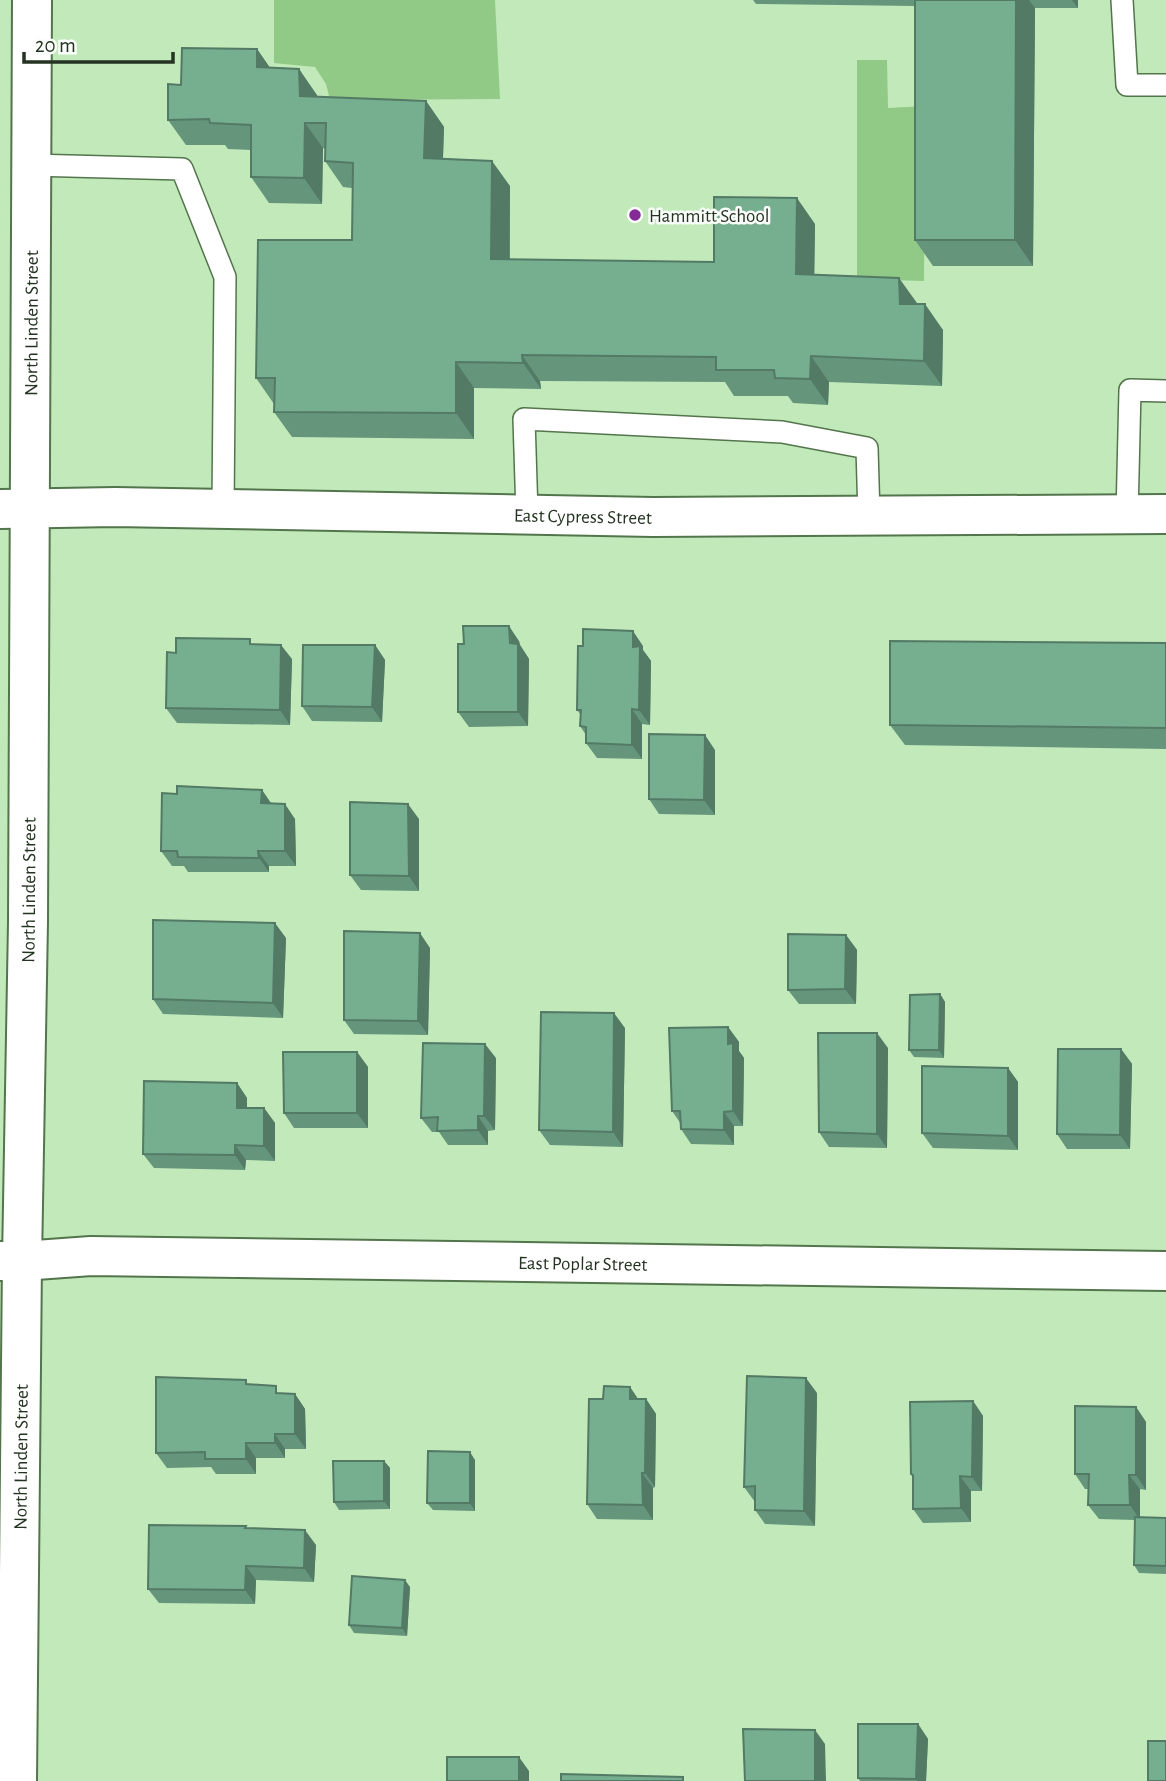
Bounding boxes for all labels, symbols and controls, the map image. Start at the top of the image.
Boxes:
scale bar [24,21,173,65]
text: 20 m [35,35,76,56]
marker: Hammitt School [627,207,643,223]
place label: Hammitt School [649,207,769,226]
street label: North Linden Street [22,250,42,396]
street label: East Cypress Street [514,506,652,528]
street label: North Linden Street [19,817,39,963]
street label: East Poplar Street [518,1254,647,1275]
street label: North Linden Street [11,1384,32,1530]

